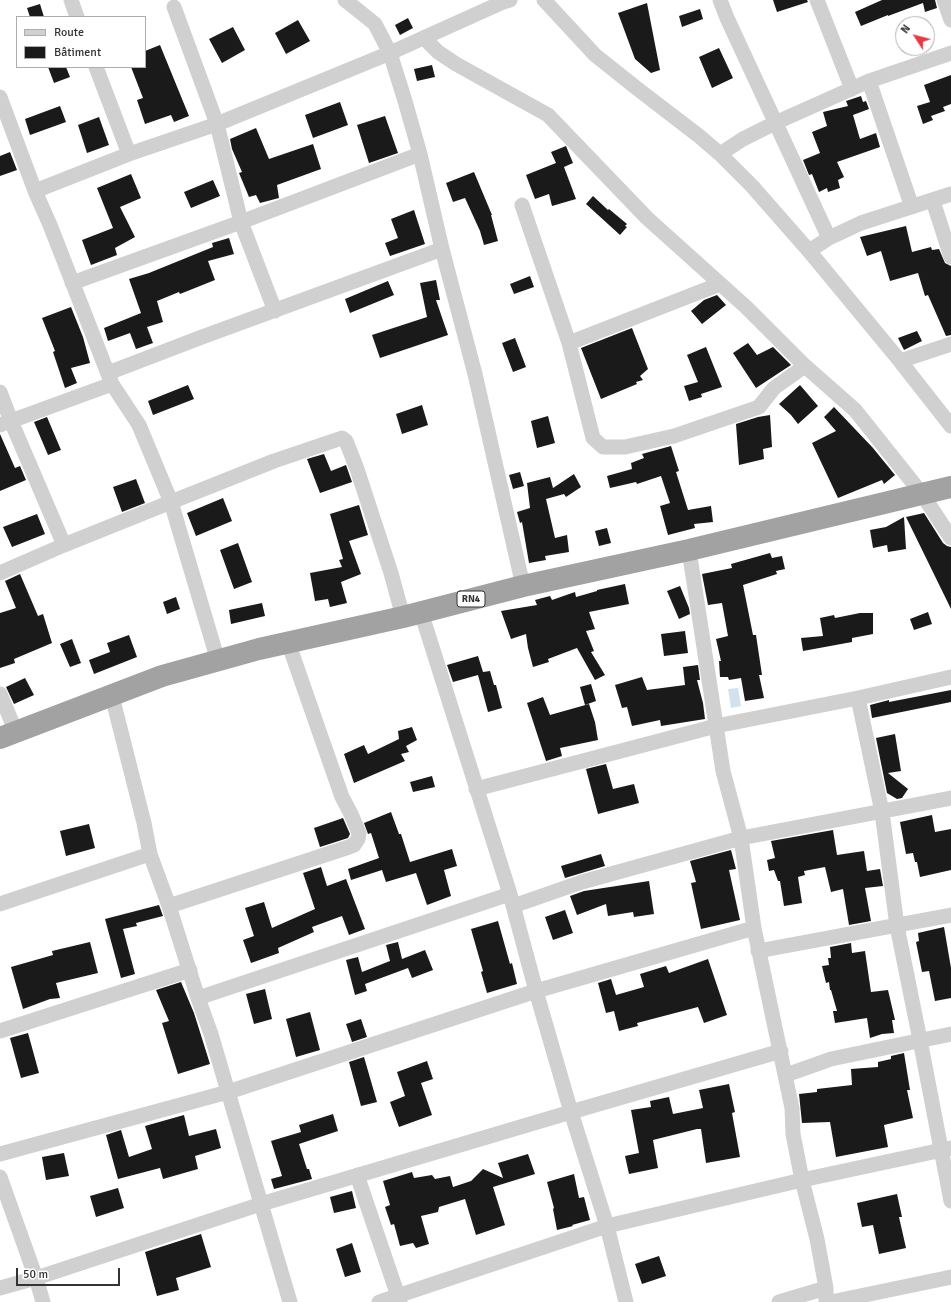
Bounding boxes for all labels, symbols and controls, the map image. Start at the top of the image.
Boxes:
legend [16,16,146,68]
north arrow [895,16,935,56]
text: N [898,22,913,36]
text: Route [54,25,84,40]
text: Bâtiment [54,45,101,60]
road number: RN4 [457,591,485,607]
scale bar [18,1260,122,1286]
text: 50 m [23,1267,48,1282]

